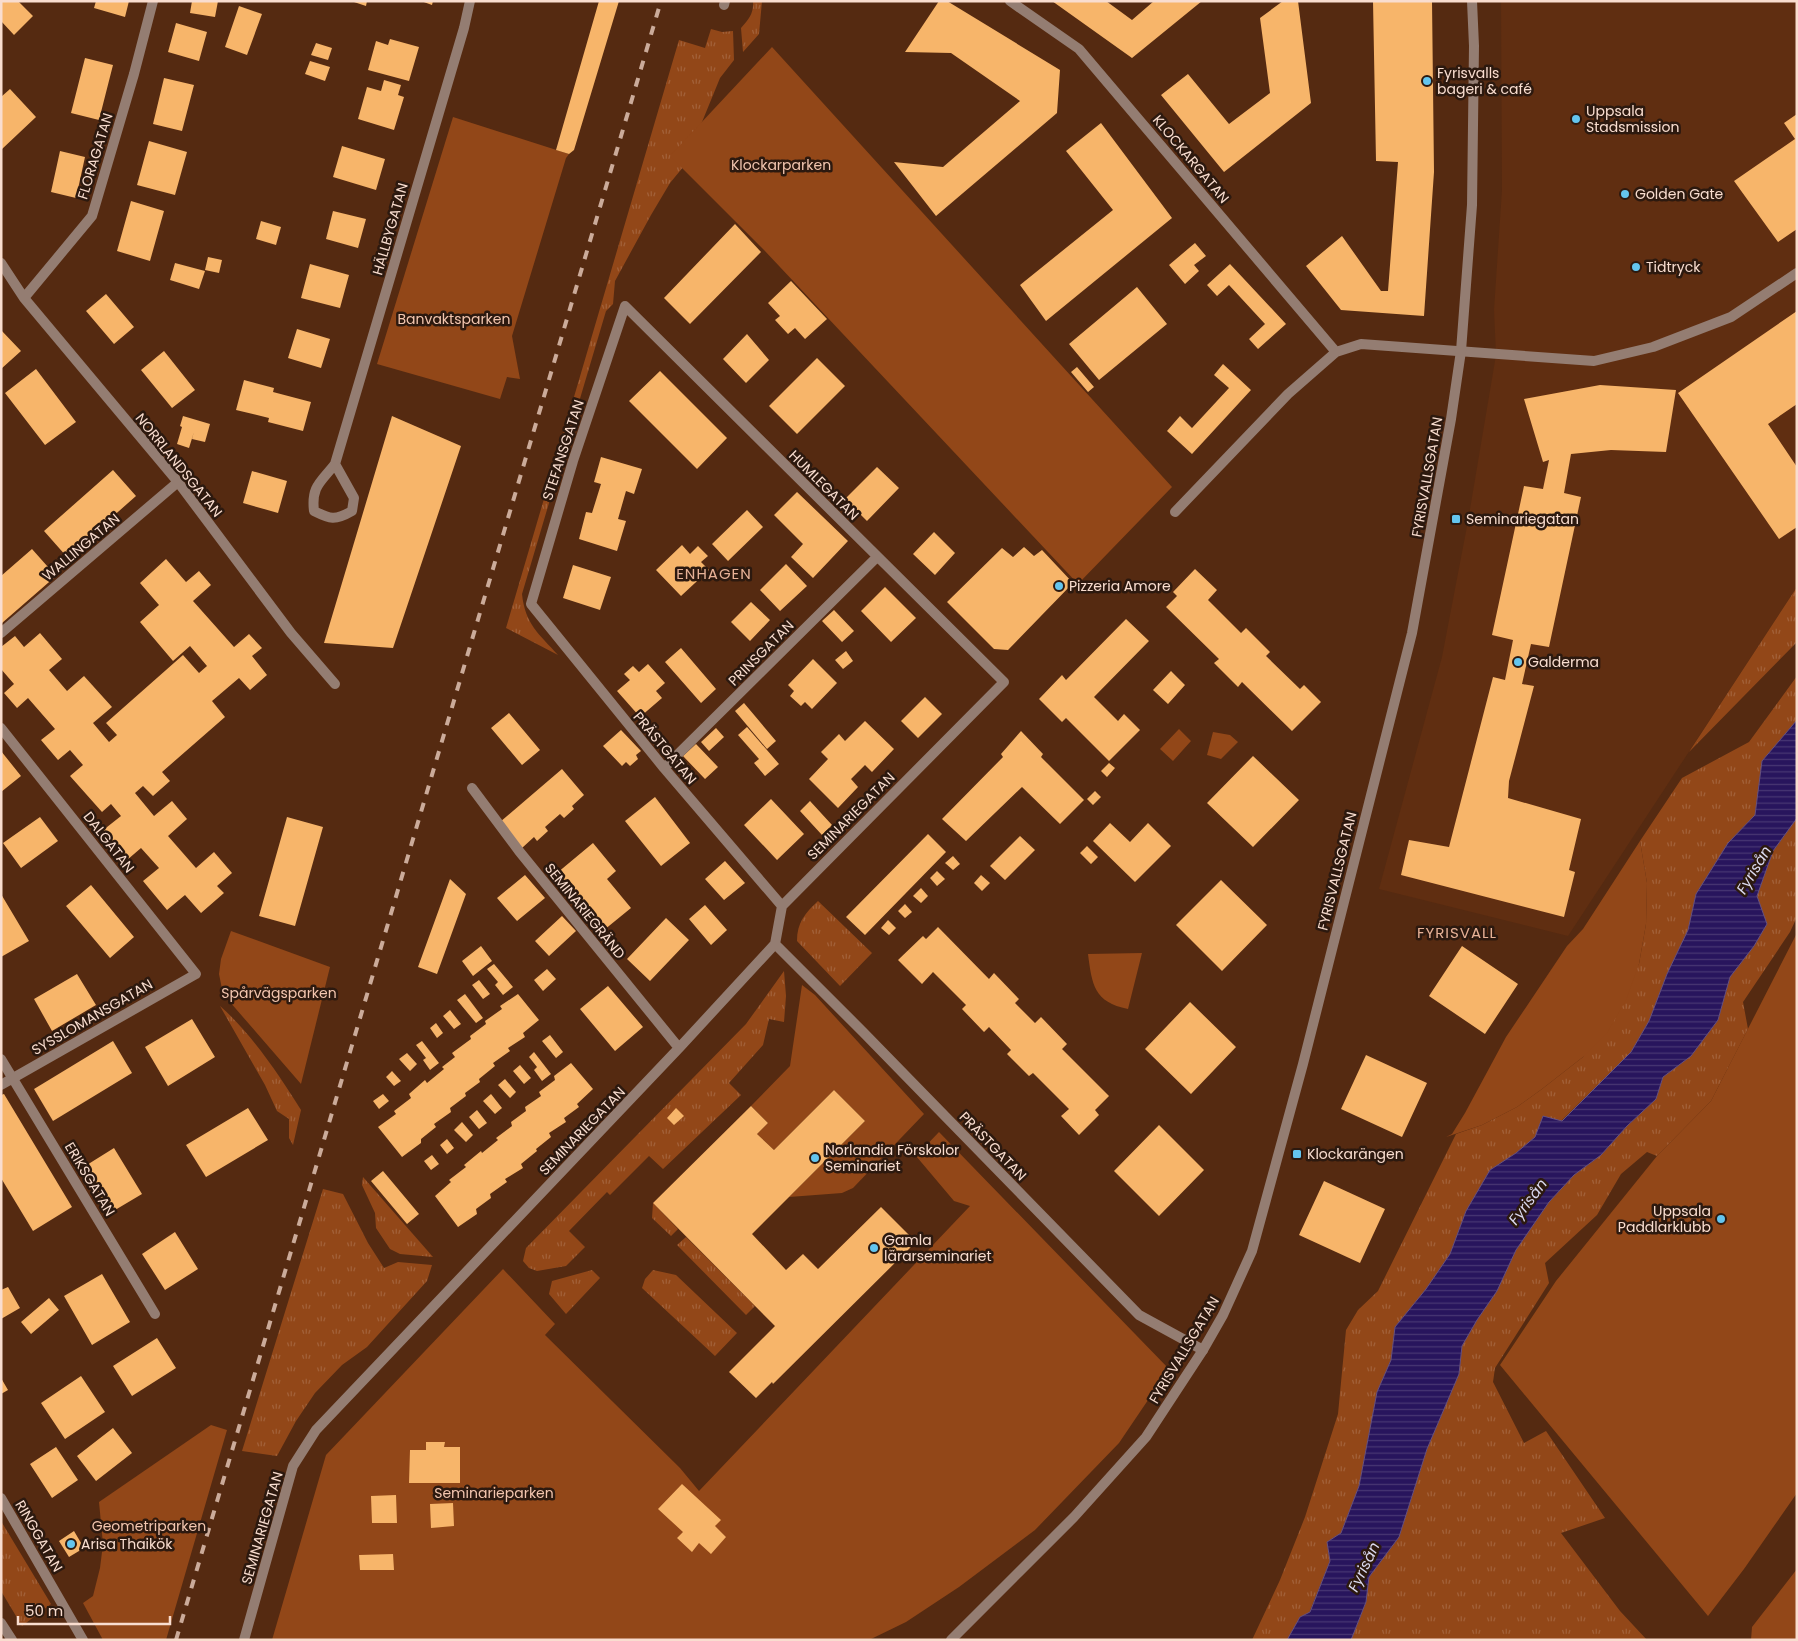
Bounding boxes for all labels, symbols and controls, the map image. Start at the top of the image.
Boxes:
place label: Fyrisvalls bageri & café [1437,63,1532,99]
marker: Fyrisvalls bageri & café [1421,75,1433,87]
place label: Uppsala Stadsmission [1586,101,1679,137]
street label: FLORAGATAN [72,110,118,202]
street label: KLOCKARGATAN [1148,111,1234,207]
marker: Uppsala Stadsmission [1570,113,1582,125]
park label: Klockarparken [731,155,831,175]
street label: HÄLLBYGATAN [367,181,413,277]
place label: Golden Gate [1635,184,1724,204]
marker: Golden Gate [1619,188,1631,200]
place label: Tidtryck [1646,257,1701,277]
marker: Tidtryck [1630,261,1642,273]
park label: Banvaktsparken [398,309,510,329]
street label: STEFANSGATAN [537,397,589,503]
street label: NORRLANDSGATAN [131,409,227,521]
street label: FYRISVALLSGATAN [1407,415,1447,539]
street label: HUMLEGATAN [785,446,863,524]
street label: WALLINGATAN [38,509,124,585]
place label: Seminariegatan [1466,509,1579,529]
marker: Seminariegatan [1450,513,1462,525]
district label: ENHAGEN [676,563,752,584]
place label: Pizzeria Amore [1069,576,1171,596]
marker: Pizzeria Amore [1053,580,1065,592]
street label: PRINSGATAN [724,616,798,690]
place label: Galderma [1528,652,1599,672]
marker: Galderma [1512,656,1524,668]
street label: PRÄSTGATAN [629,707,701,789]
street label: SEMINARIEGATAN [803,768,899,864]
street label: DALGATAN [79,807,139,877]
street label: FYRISVALLSGATAN [1313,809,1361,933]
water label: Fyrisån [1731,842,1776,898]
street label: SEMINARIEGRÄND [540,859,630,963]
district label: FYRISVALL [1417,922,1497,943]
street label: SYSSLOMANSGATAN [28,974,156,1060]
park label: Spårvägsparken [221,983,337,1003]
street label: SEMINARIEGATAN [534,1082,630,1180]
street label: PRÄSTGATAN [955,1107,1031,1185]
street label: ERIKSGATAN [60,1138,120,1220]
place label: Norlandia Förskolor Seminariet [825,1140,959,1176]
place label: Klockarängen [1307,1144,1404,1164]
marker: Klockarängen [1291,1148,1303,1160]
marker: Norlandia Förskolor Seminariet [809,1152,821,1164]
water label: Fyrisån [1503,1174,1552,1229]
place label: Uppsala Paddlarklubb [1618,1201,1711,1237]
marker: Uppsala Paddlarklubb [1715,1213,1727,1225]
place label: Gamla lärarseminariet [884,1230,992,1266]
marker: Gamla lärarseminariet [868,1242,880,1254]
street label: FYRISVALLSGATAN [1144,1293,1224,1407]
street label: SEMINARIEGATAN [236,1469,288,1587]
park label: Seminarieparken [434,1483,554,1503]
street label: RINGGATAN [10,1496,68,1576]
park label: Geometriparken [92,1516,206,1536]
place label: Arisa Thaikök [81,1534,173,1554]
marker: Arisa Thaikök [65,1538,77,1550]
water label: Fyrisån [1343,1538,1385,1595]
scale bar [18,1594,170,1626]
text: 50 m [25,1600,63,1621]

